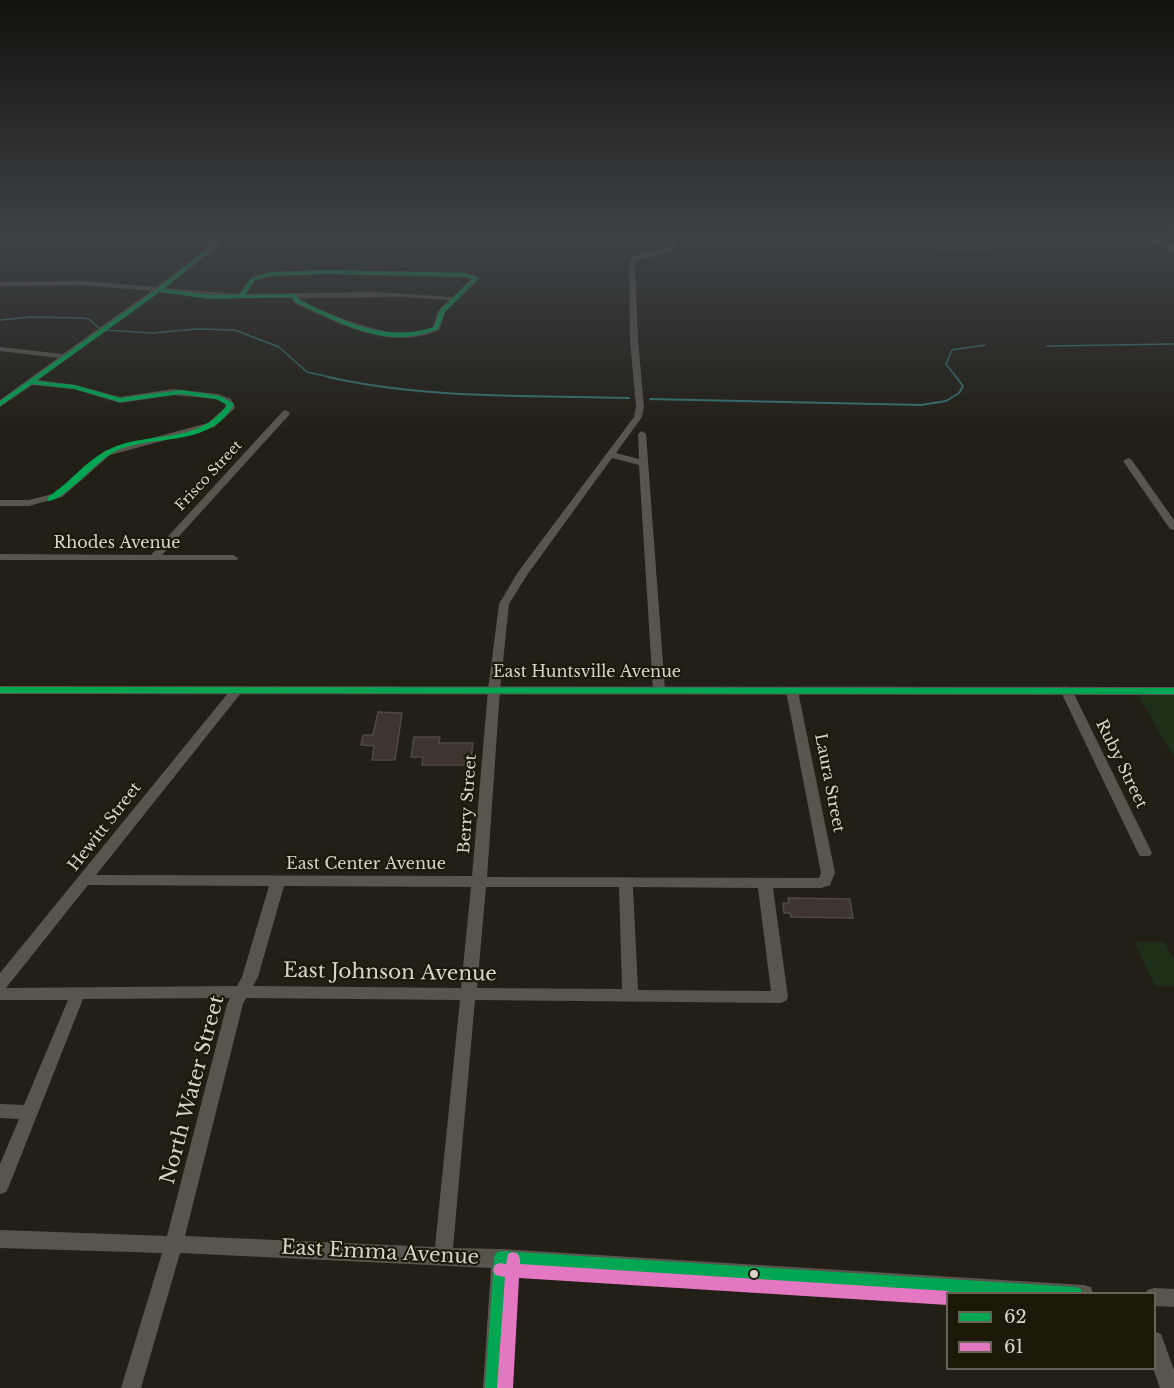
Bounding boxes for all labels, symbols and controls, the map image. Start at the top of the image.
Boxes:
street label: Frisco Street [172,437,246,515]
street label: Rhodes Avenue [54,533,180,553]
street label: East Huntsville Avenue [493,662,681,682]
street label: Ruby Street [1091,716,1151,812]
street label: Laura Street [810,732,848,834]
street label: Berry Street [455,754,481,854]
street label: Hewitt Street [64,779,146,875]
street label: East Center Avenue [286,854,446,874]
street label: East Johnson Avenue [283,959,497,987]
street label: North Water Street [156,993,230,1187]
street label: East Emma Avenue [280,1236,480,1270]
unlabelled marker [748,1268,760,1280]
legend [946,1292,1156,1370]
text: 62 [1004,1306,1027,1328]
text: 61 [1004,1336,1024,1358]

